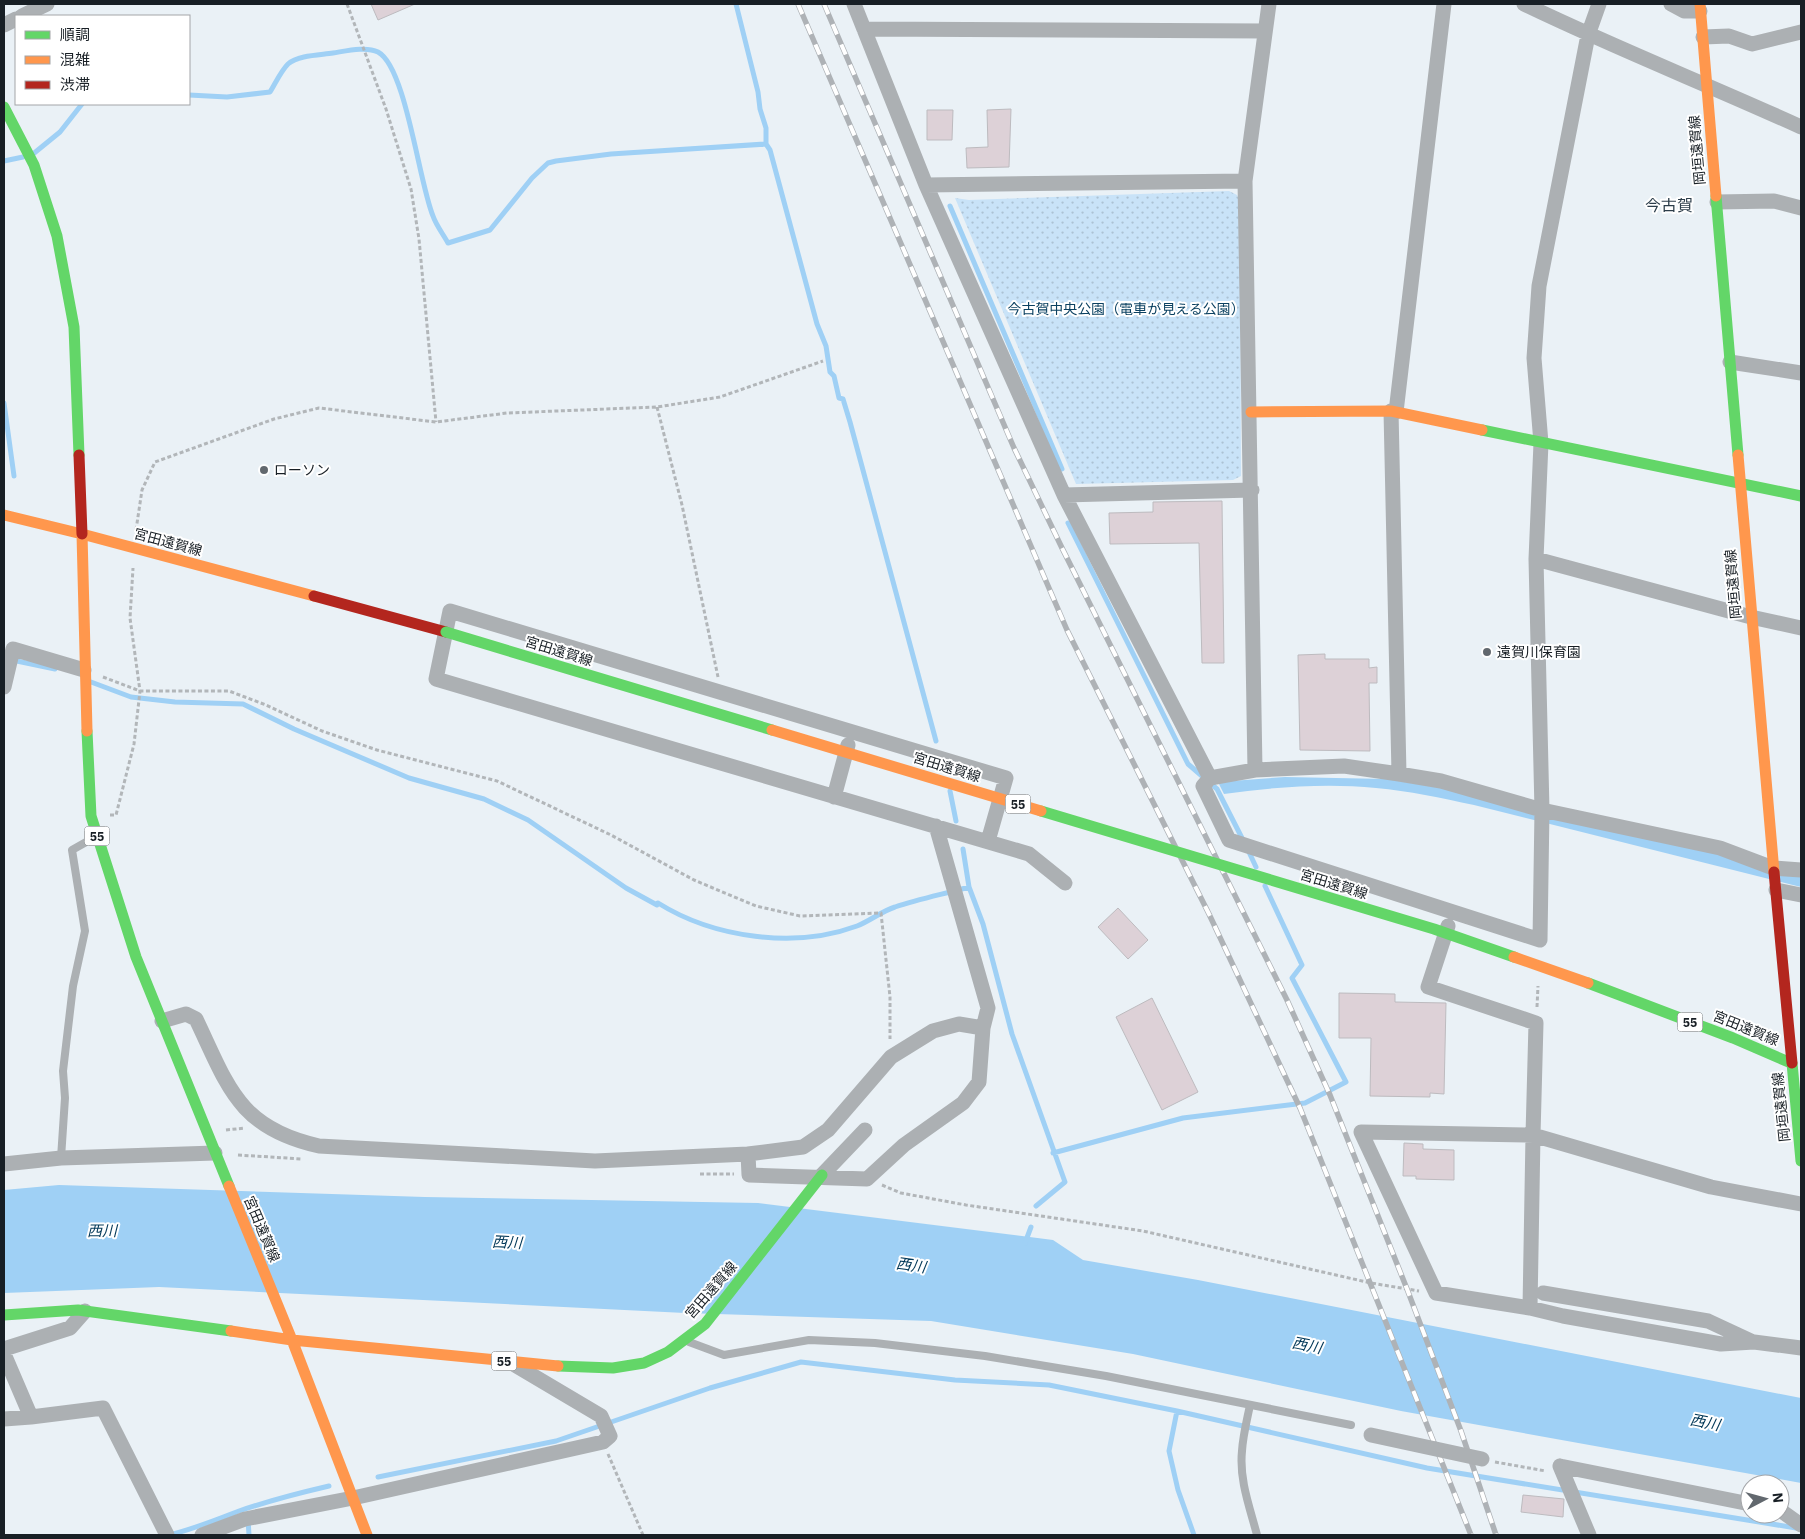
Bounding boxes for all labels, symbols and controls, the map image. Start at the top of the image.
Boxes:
legend [15,15,190,105]
text: 順調 [60,25,90,44]
text: 混雑 [60,50,90,69]
text: 渋滞 [60,75,90,94]
street label: 岡垣遠賀線 [1685,114,1709,186]
district label: 今古賀 [1645,195,1693,215]
park label: 今古賀中央公園（電車が見える公園） [1007,300,1245,318]
place label: ローソン [274,461,330,479]
marker: ローソン [258,464,270,476]
street label: 宮田遠賀線 [132,524,204,560]
street label: 岡垣遠賀線 [1721,548,1745,620]
street label: 宮田遠賀線 [523,632,595,670]
place label: 遠賀川保育園 [1497,643,1581,661]
marker: 遠賀川保育園 [1481,646,1493,658]
street label: 宮田遠賀線 [911,748,983,786]
road number: 55 [1006,794,1030,814]
road number: 55 [84,826,110,846]
street label: 宮田遠賀線 [1298,865,1370,903]
street label: 宮田遠賀線 [1710,1007,1782,1049]
road number: 55 [1678,1012,1702,1032]
street label: 岡垣遠賀線 [1768,1071,1794,1143]
street label: 宮田遠賀線 [240,1193,284,1265]
water label: 西川 [87,1221,119,1240]
water label: 西川 [492,1232,524,1252]
water label: 西川 [895,1254,929,1277]
street label: 宮田遠賀線 [681,1258,741,1322]
water label: 西川 [1290,1333,1325,1358]
road number: 55 [492,1352,516,1370]
water label: 西川 [1688,1410,1723,1435]
north arrow [1740,1474,1790,1524]
text: N [1768,1492,1787,1504]

